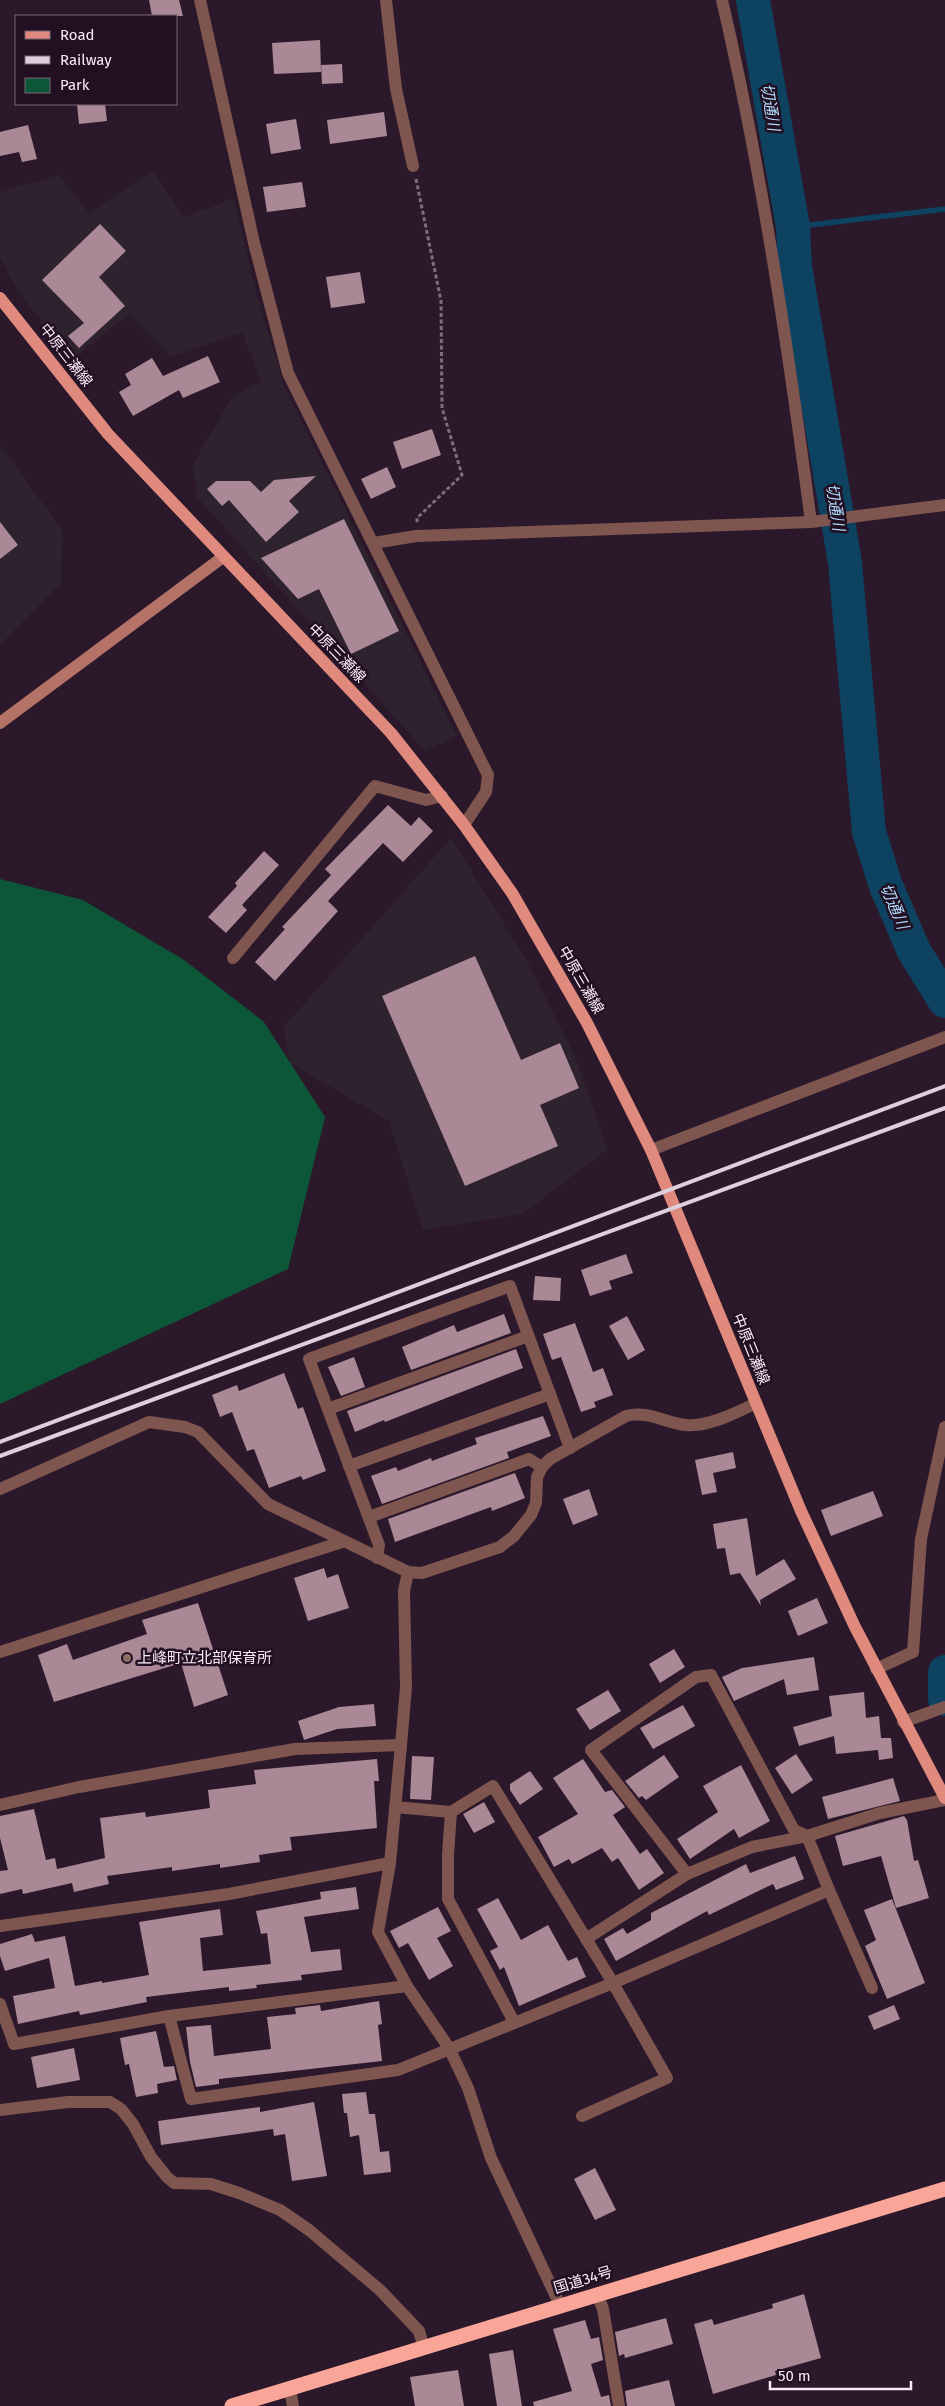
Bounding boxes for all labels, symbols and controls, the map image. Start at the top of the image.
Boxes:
legend [15,15,178,105]
text: Road [60,26,95,44]
text: Railway [60,51,112,69]
text: Park [60,76,90,94]
water label: 切通川 [757,82,784,134]
street label: 中原三瀬線 [36,320,96,390]
water label: 切通川 [822,482,849,534]
street label: 中原三瀬線 [304,620,370,686]
water label: 切通川 [876,880,913,934]
street label: 中原三瀬線 [554,943,608,1017]
street label: 中原三瀬線 [729,1311,773,1387]
place label: 上峰町立北部保育所 [137,1649,272,1667]
marker: 上峰町立北部保育所 [121,1652,133,1664]
street label: 国道34号 [551,2263,615,2297]
scale bar [770,2358,911,2390]
text: 50 m [778,2367,811,2385]

